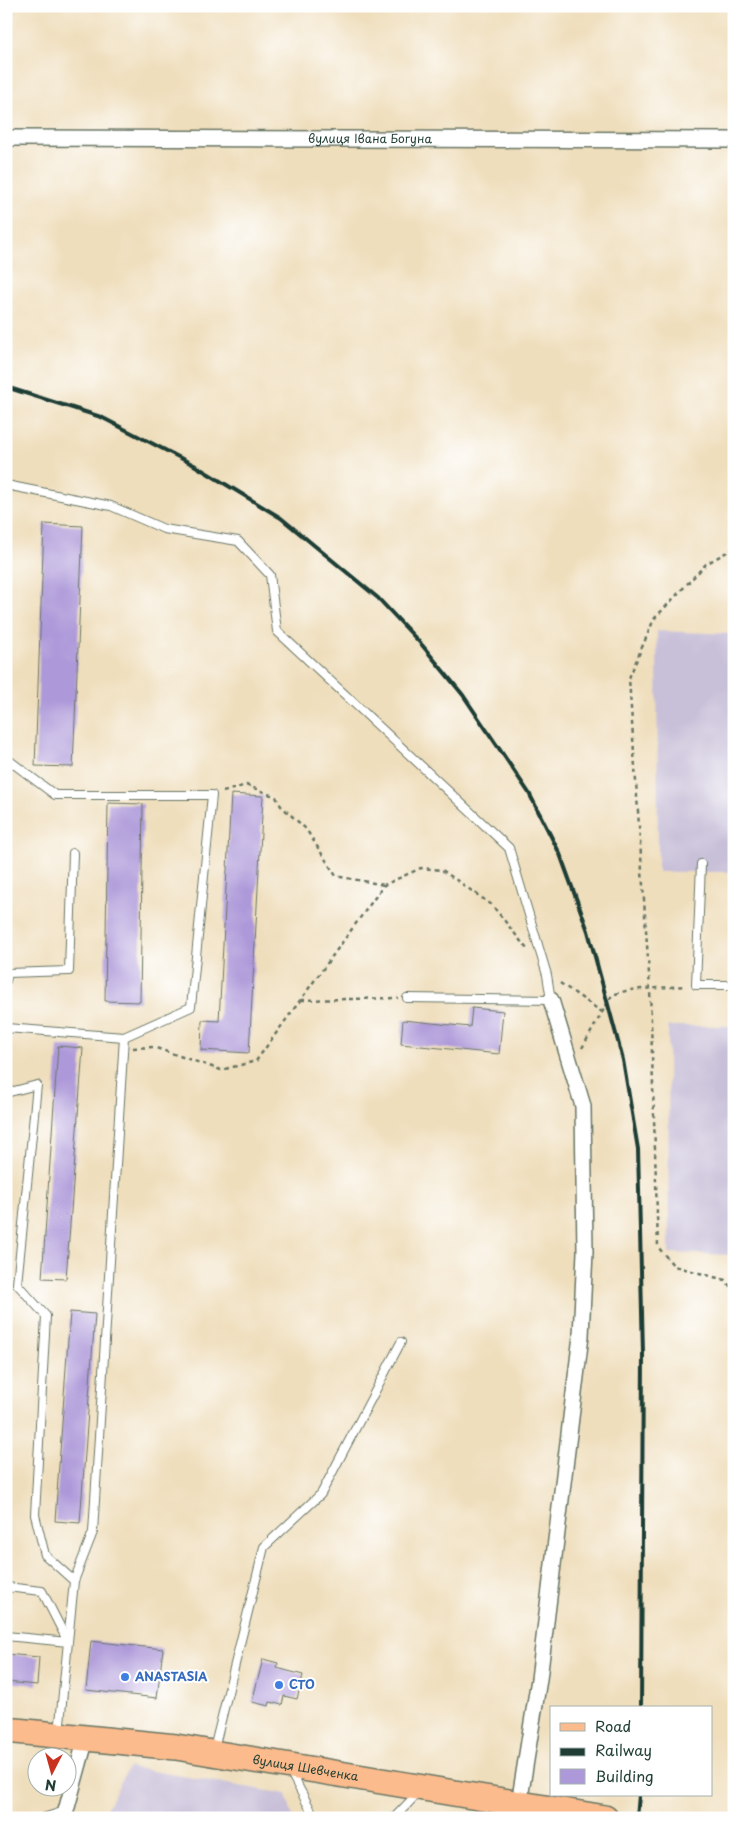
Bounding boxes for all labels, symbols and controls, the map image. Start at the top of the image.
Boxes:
street label: вулиця Івана Богуна [308,129,432,147]
place label: ANASTASIA [134,1667,208,1685]
marker: ANASTASIA [119,1671,131,1683]
place label: СТО [289,1675,315,1693]
marker: СТО [273,1679,285,1691]
legend [550,1706,712,1796]
text: Road [595,1714,631,1737]
text: Railway [595,1738,652,1761]
north arrow [28,1746,78,1796]
street label: вулиця Шевченка [251,1750,360,1785]
text: Building [595,1764,654,1787]
text: N [44,1774,57,1796]

